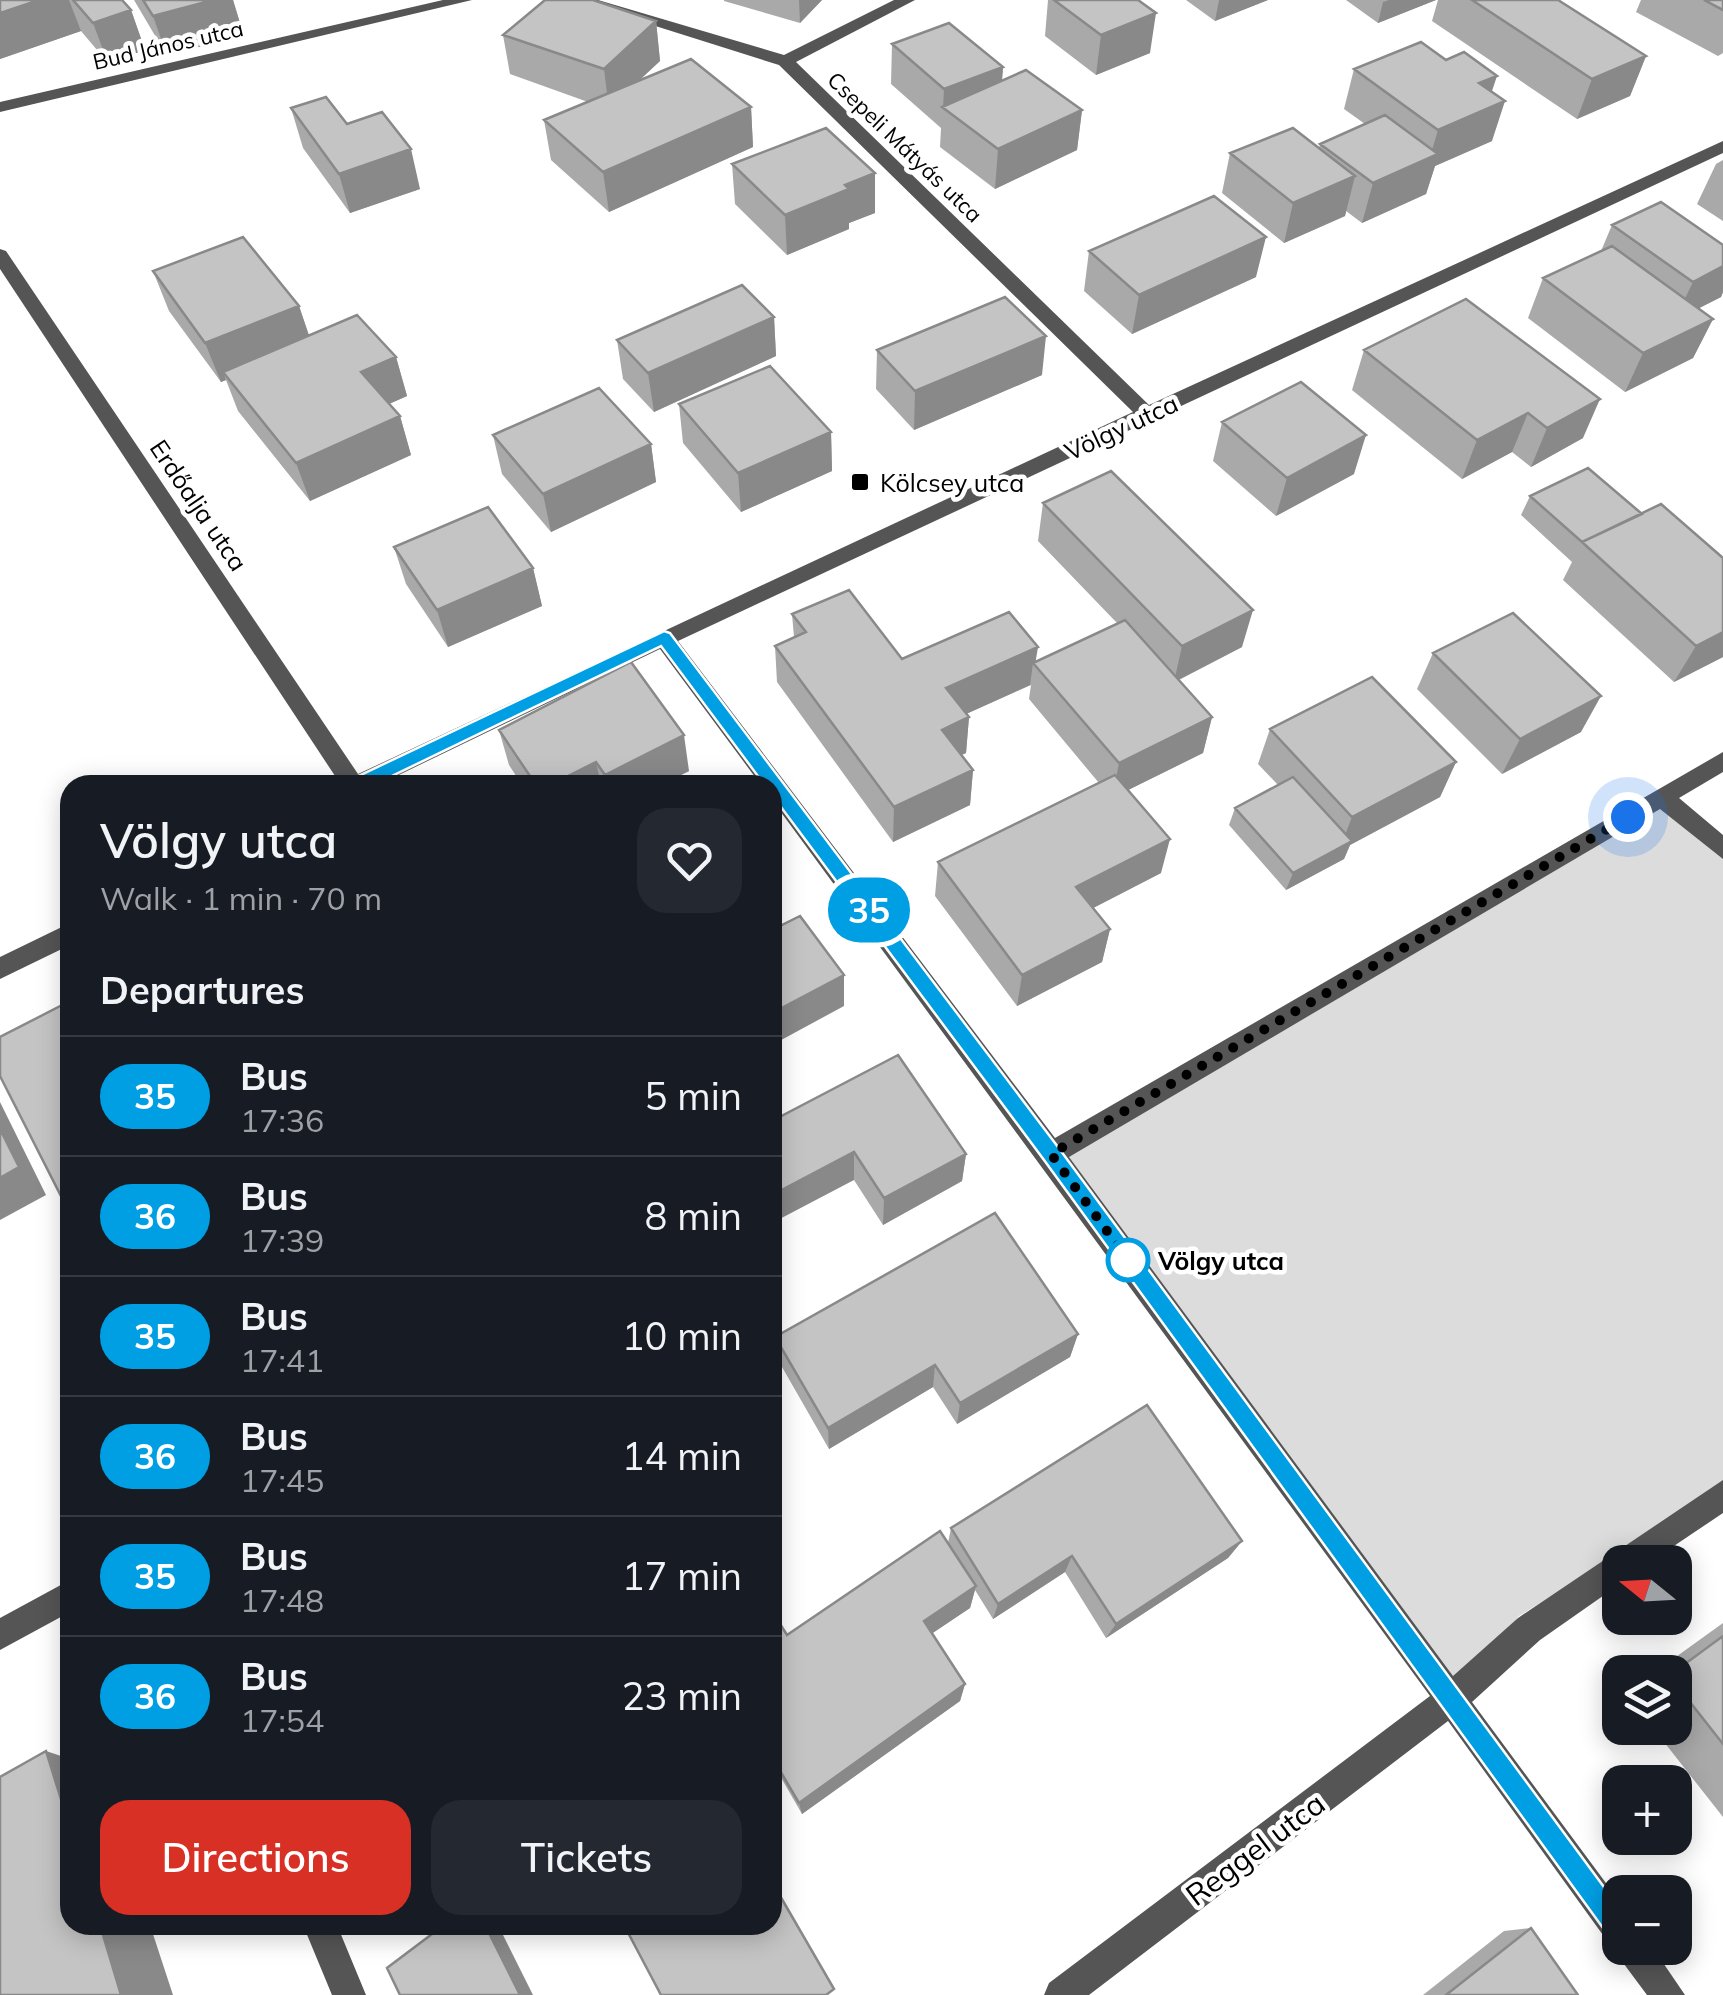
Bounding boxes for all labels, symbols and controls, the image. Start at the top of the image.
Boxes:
street label: Bud János utca [90,14,246,76]
street label: Csepeli Mátyás utca [822,66,988,228]
street label: Völgy utca [1059,387,1183,467]
street label: Erdőalja utca [144,433,254,577]
place label: Kölcsey utca [880,467,1024,498]
marker: Kölcsey utca [849,471,871,493]
your location [1603,792,1653,842]
button: heart [637,808,742,913]
text: Völgy utca [100,810,337,870]
text: Walk · 1 min · 70 m [100,878,382,918]
line badge: 35 [824,878,914,942]
text: 35 [848,888,890,932]
text: Departures [100,966,304,1014]
text: Bus [240,1052,308,1100]
text: 5 min [645,1072,742,1120]
text: 35 [134,1074,176,1118]
text: 17:36 [240,1100,324,1140]
text: Bus [240,1172,308,1220]
text: 8 min [645,1192,742,1240]
text: 36 [134,1194,176,1238]
text: 17:39 [240,1220,324,1260]
marker: Völgy utca [1107,1239,1149,1281]
place label: Völgy utca [1157,1245,1284,1276]
text: Bus [240,1292,308,1340]
text: 10 min [622,1312,742,1360]
text: 35 [134,1314,176,1358]
text: 17:41 [240,1340,324,1380]
text: Bus [240,1412,308,1460]
text: 14 min [622,1432,742,1480]
text: 36 [134,1434,176,1478]
text: 17:45 [240,1460,324,1500]
text: Bus [240,1532,308,1580]
north arrow [1602,1545,1692,1635]
map controls [1602,1545,1692,1965]
text: 17 min [622,1552,742,1600]
text: 35 [134,1554,176,1598]
text: 17:48 [240,1580,324,1620]
text: Bus [240,1652,308,1700]
button: layers [1602,1655,1692,1745]
text: 23 min [622,1672,742,1720]
text: 36 [134,1674,176,1718]
text: 17:54 [240,1700,324,1740]
button: + [1602,1765,1692,1855]
street label: Reggel utca [1178,1784,1332,1914]
button: Directions [100,1800,411,1915]
button: Tickets [431,1800,742,1915]
button: − [1602,1875,1692,1965]

